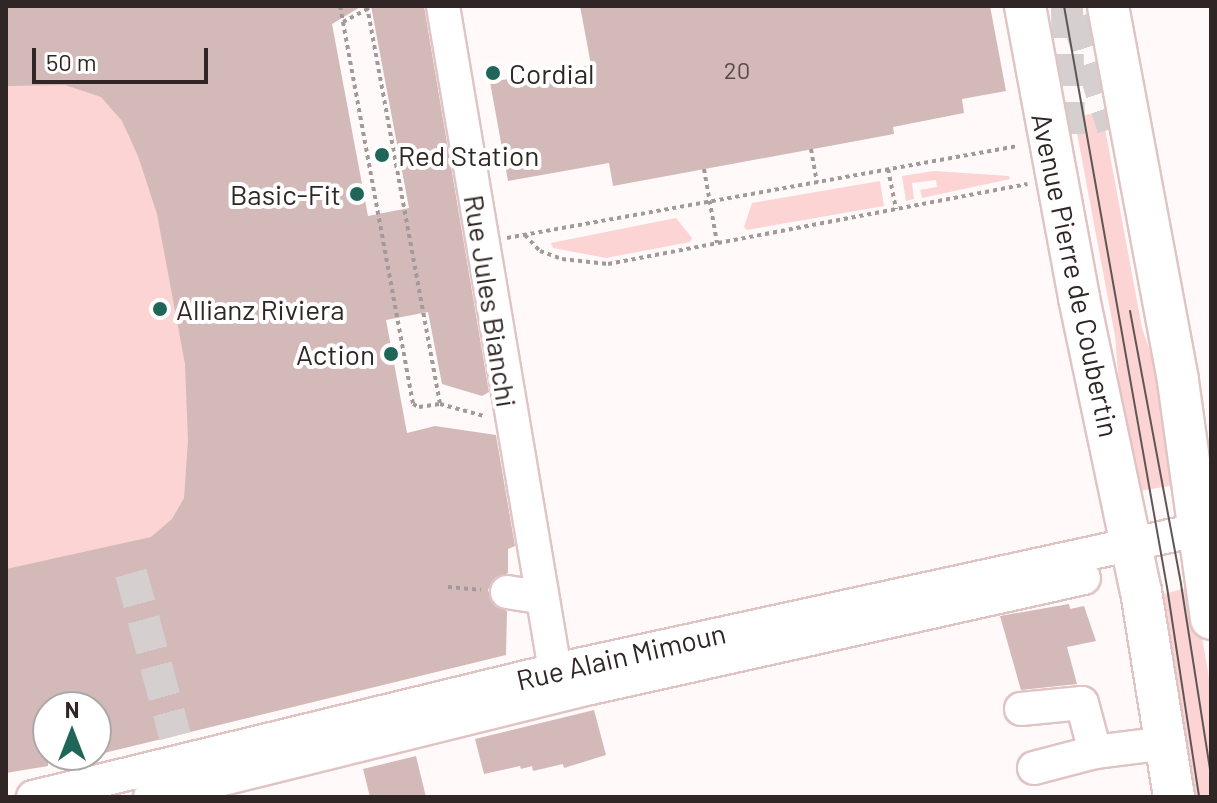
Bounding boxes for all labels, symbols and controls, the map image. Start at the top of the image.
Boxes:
scale bar [36,32,212,82]
text: 50 m [46,47,97,76]
place label: Cordial [509,56,594,90]
house number: 20 [724,56,750,84]
marker: Cordial [484,64,502,82]
street label: Avenue Pierre de Coubertin [1025,110,1127,440]
place label: Red Station [398,138,539,172]
marker: Red Station [373,146,391,164]
place label: Basic-Fit [230,177,341,211]
marker: Basic-Fit [348,185,366,203]
street label: Rue Jules Bianchi [458,192,524,410]
place label: Allianz Riviera [176,292,345,326]
marker: Allianz Riviera [151,300,169,318]
place label: Action [296,337,375,371]
marker: Action [382,345,400,363]
street label: Rue Alain Mimoun [513,616,729,696]
north arrow [32,691,112,771]
text: N [65,696,79,722]

